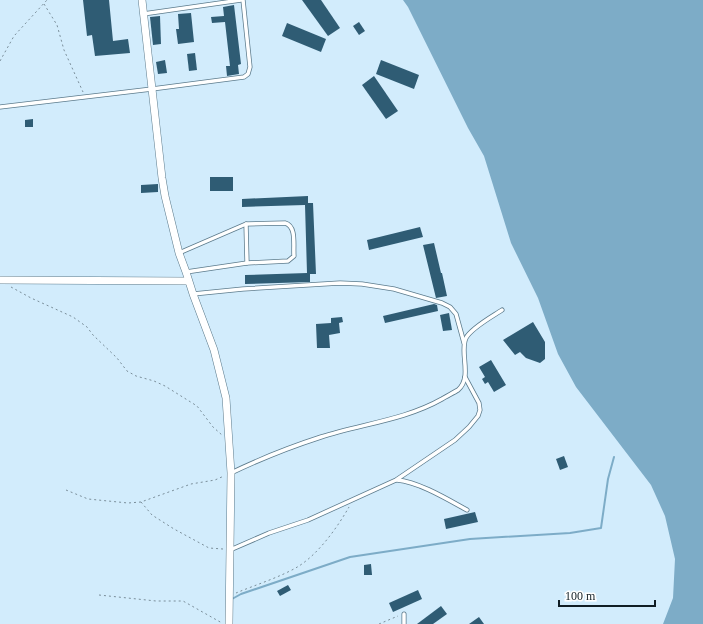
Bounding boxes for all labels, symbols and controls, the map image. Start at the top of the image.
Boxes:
scale bar [559,582,655,608]
text: 100 m [565,589,596,603]

